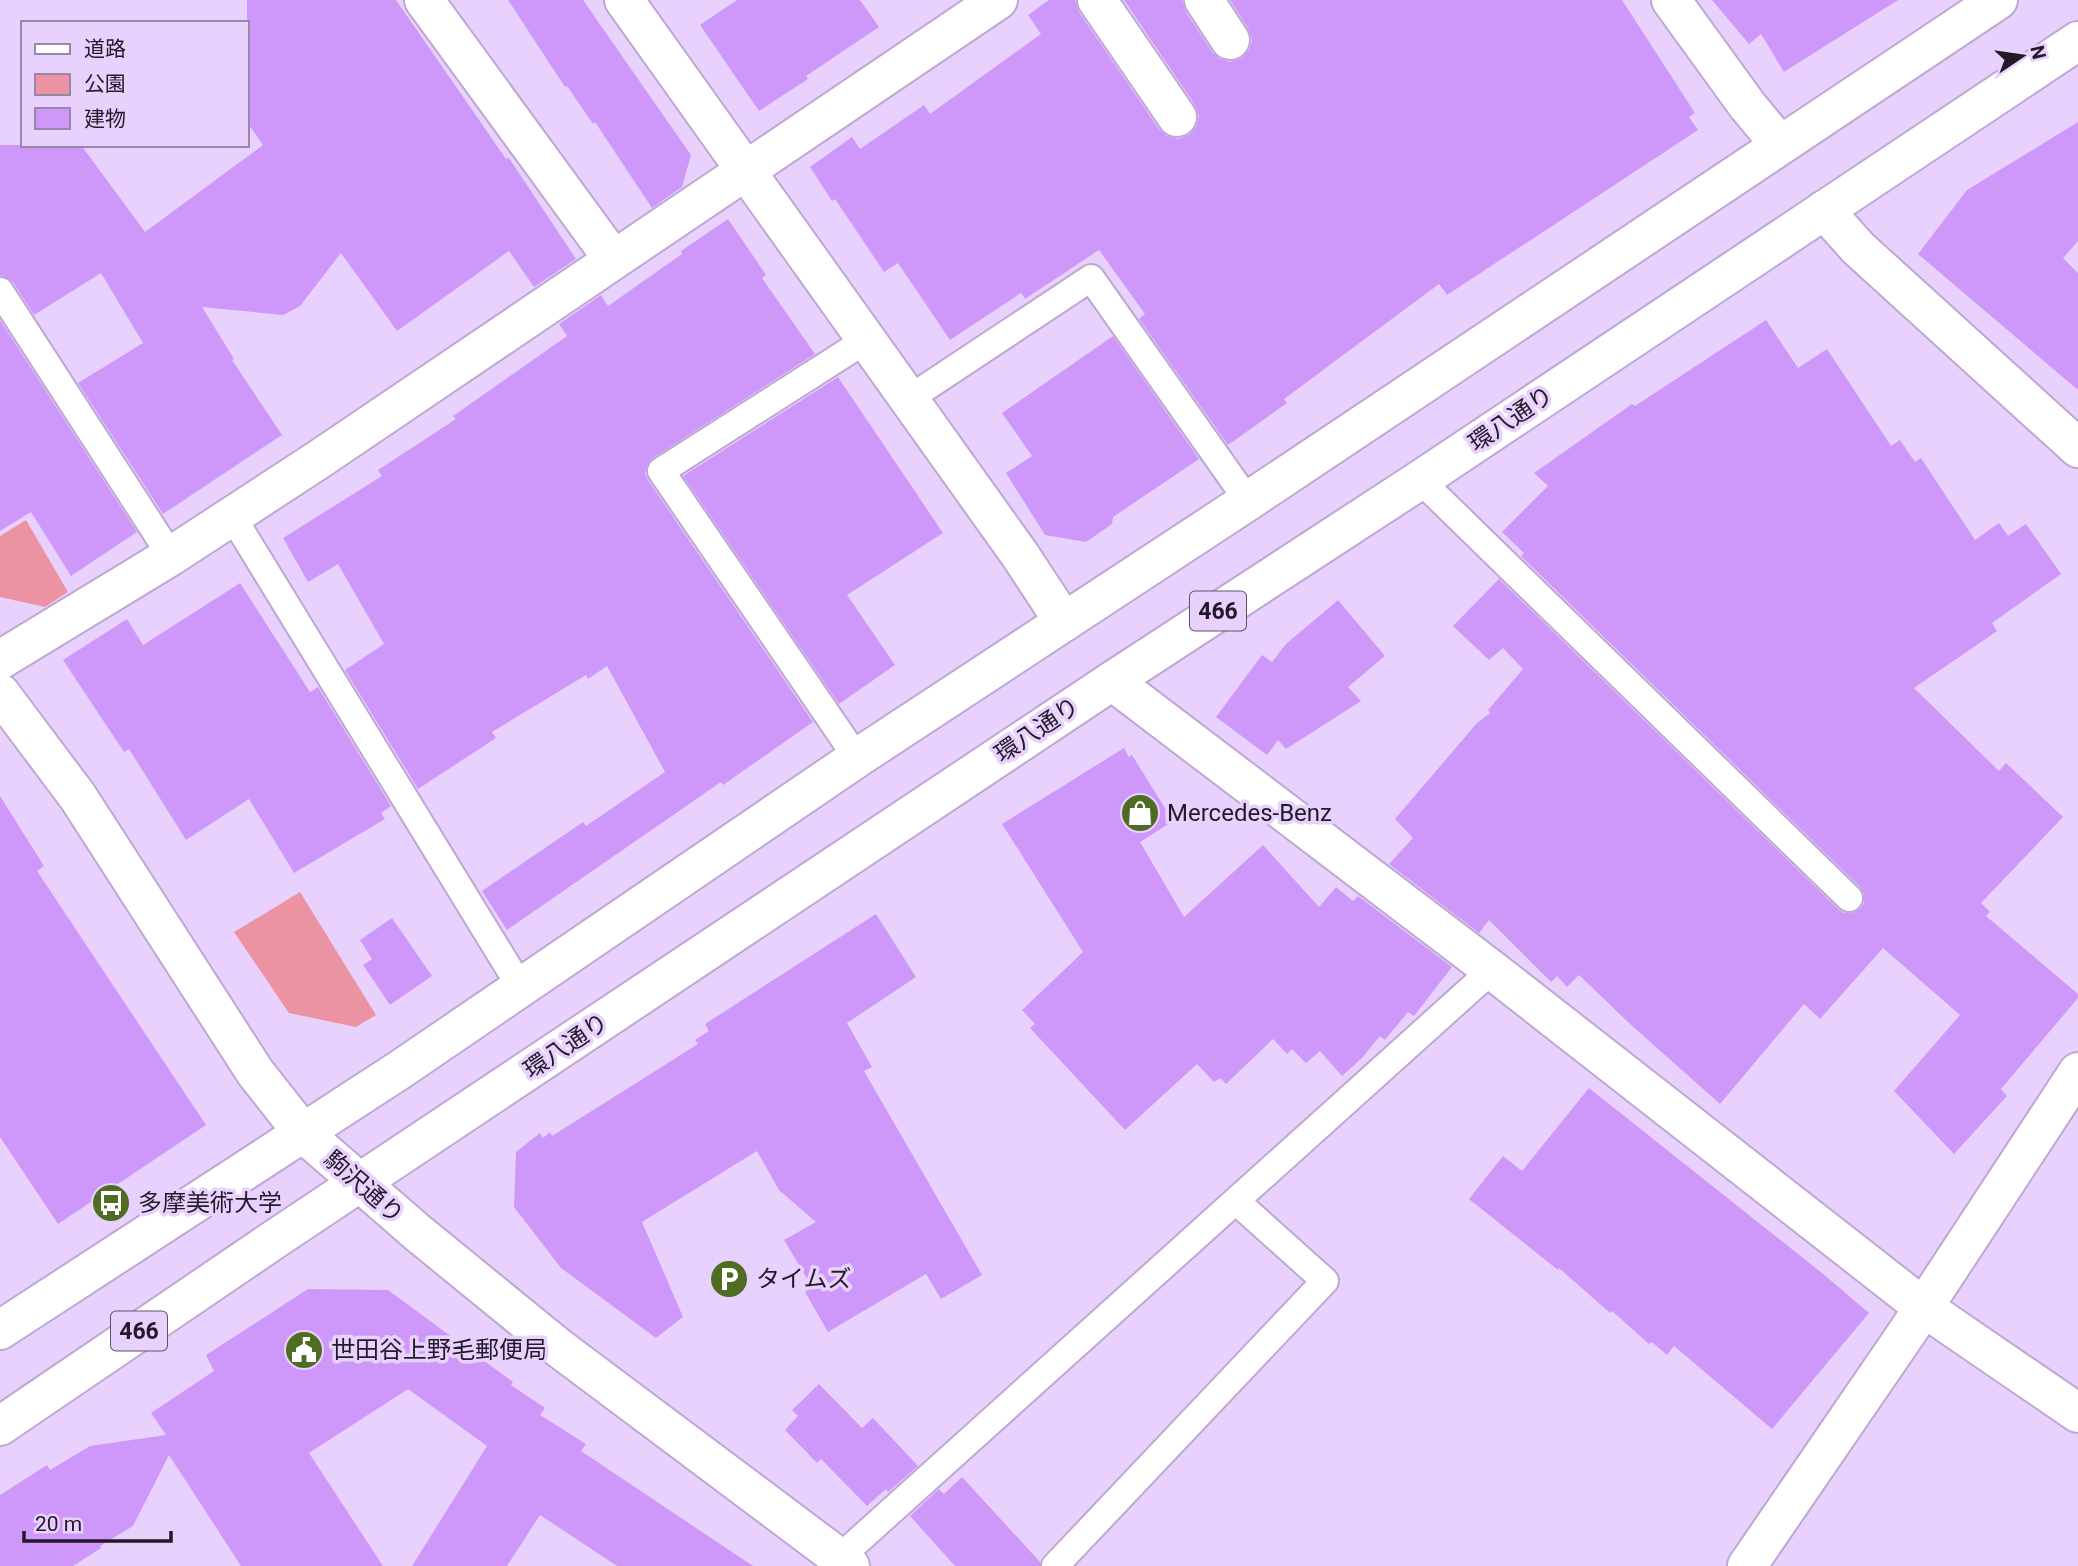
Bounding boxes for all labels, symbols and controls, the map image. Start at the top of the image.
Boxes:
legend [21,21,248,147]
north arrow [1987,21,2057,91]
text: 道路 [84,37,126,61]
text: N [2025,43,2051,61]
text: 公園 [84,72,126,96]
text: 建物 [84,107,126,131]
street label: 環八通り [1463,381,1559,457]
road number: 466 [1190,592,1246,631]
street label: 環八通り [989,692,1085,768]
shop icon: Mercedes-Benz [1119,792,1161,834]
place label: Mercedes-Benz [1167,799,1332,827]
street label: 環八通り [518,1008,614,1084]
street label: 駒沢通り [319,1145,409,1229]
bus stop icon: 多摩美術大学 [90,1182,132,1224]
place label: 多摩美術大学 [138,1189,282,1217]
parking icon: タイムズ [708,1258,750,1300]
place label: タイムズ [756,1265,852,1293]
road number: 466 [111,1312,167,1350]
public building icon: 世田谷上野毛郵便局 [283,1329,325,1371]
place label: 世田谷上野毛郵便局 [331,1336,547,1364]
scale bar [24,1500,172,1544]
text: 20 m [35,1512,82,1536]

